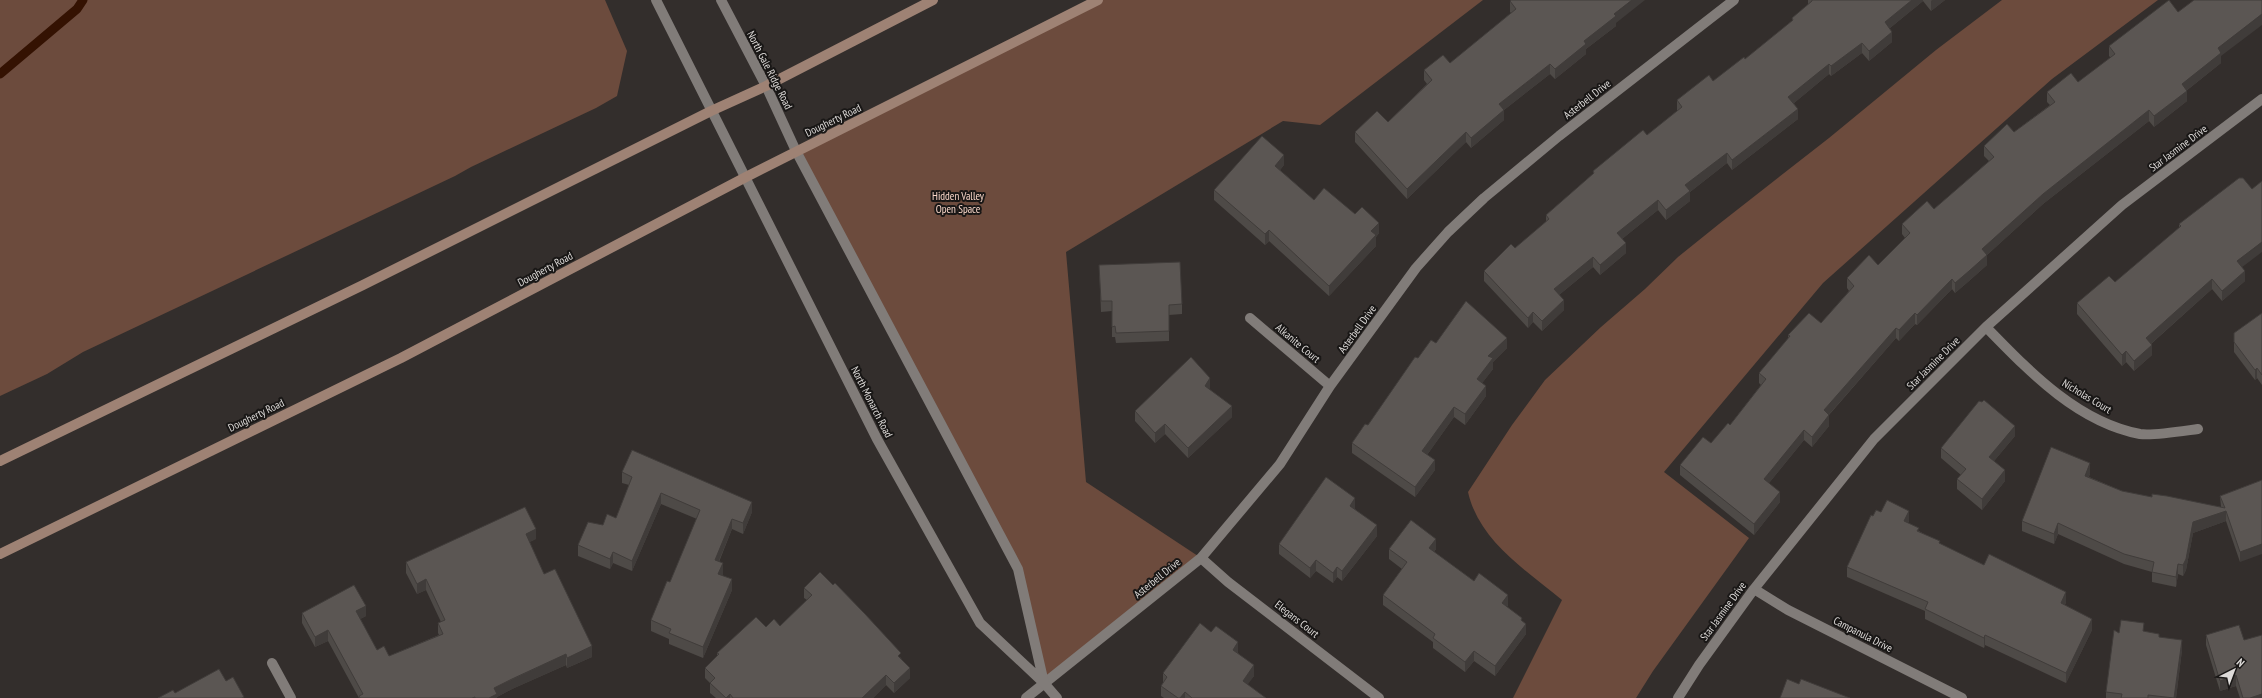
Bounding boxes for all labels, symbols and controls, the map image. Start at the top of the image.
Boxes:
street label: North Gale Ridge Road [744,28,796,112]
street label: Asterbell Drive [1561,76,1614,122]
street label: Dougherty Road [803,100,864,140]
street label: Star Jasmine Drive [2146,121,2210,175]
park label: Hidden Valley Open Space [932,189,985,216]
street label: Dougherty Road [515,248,575,289]
street label: Asterbell Drive [1335,302,1379,356]
street label: Alkanite Court [1273,320,1323,366]
street label: Star Jasmine Drive [1903,333,1963,393]
street label: North Monarch Road [848,364,896,440]
street label: Nicholas Court [2060,376,2114,416]
street label: Dougherty Road [226,395,287,435]
street label: Asterbell Drive [1131,555,1184,601]
street label: Star Jasmine Drive [1697,578,1749,643]
street label: Elegans Court [1272,597,1322,641]
street label: Campanula Drive [1831,613,1895,655]
north arrow [2214,650,2254,690]
text: N [2234,655,2248,670]

